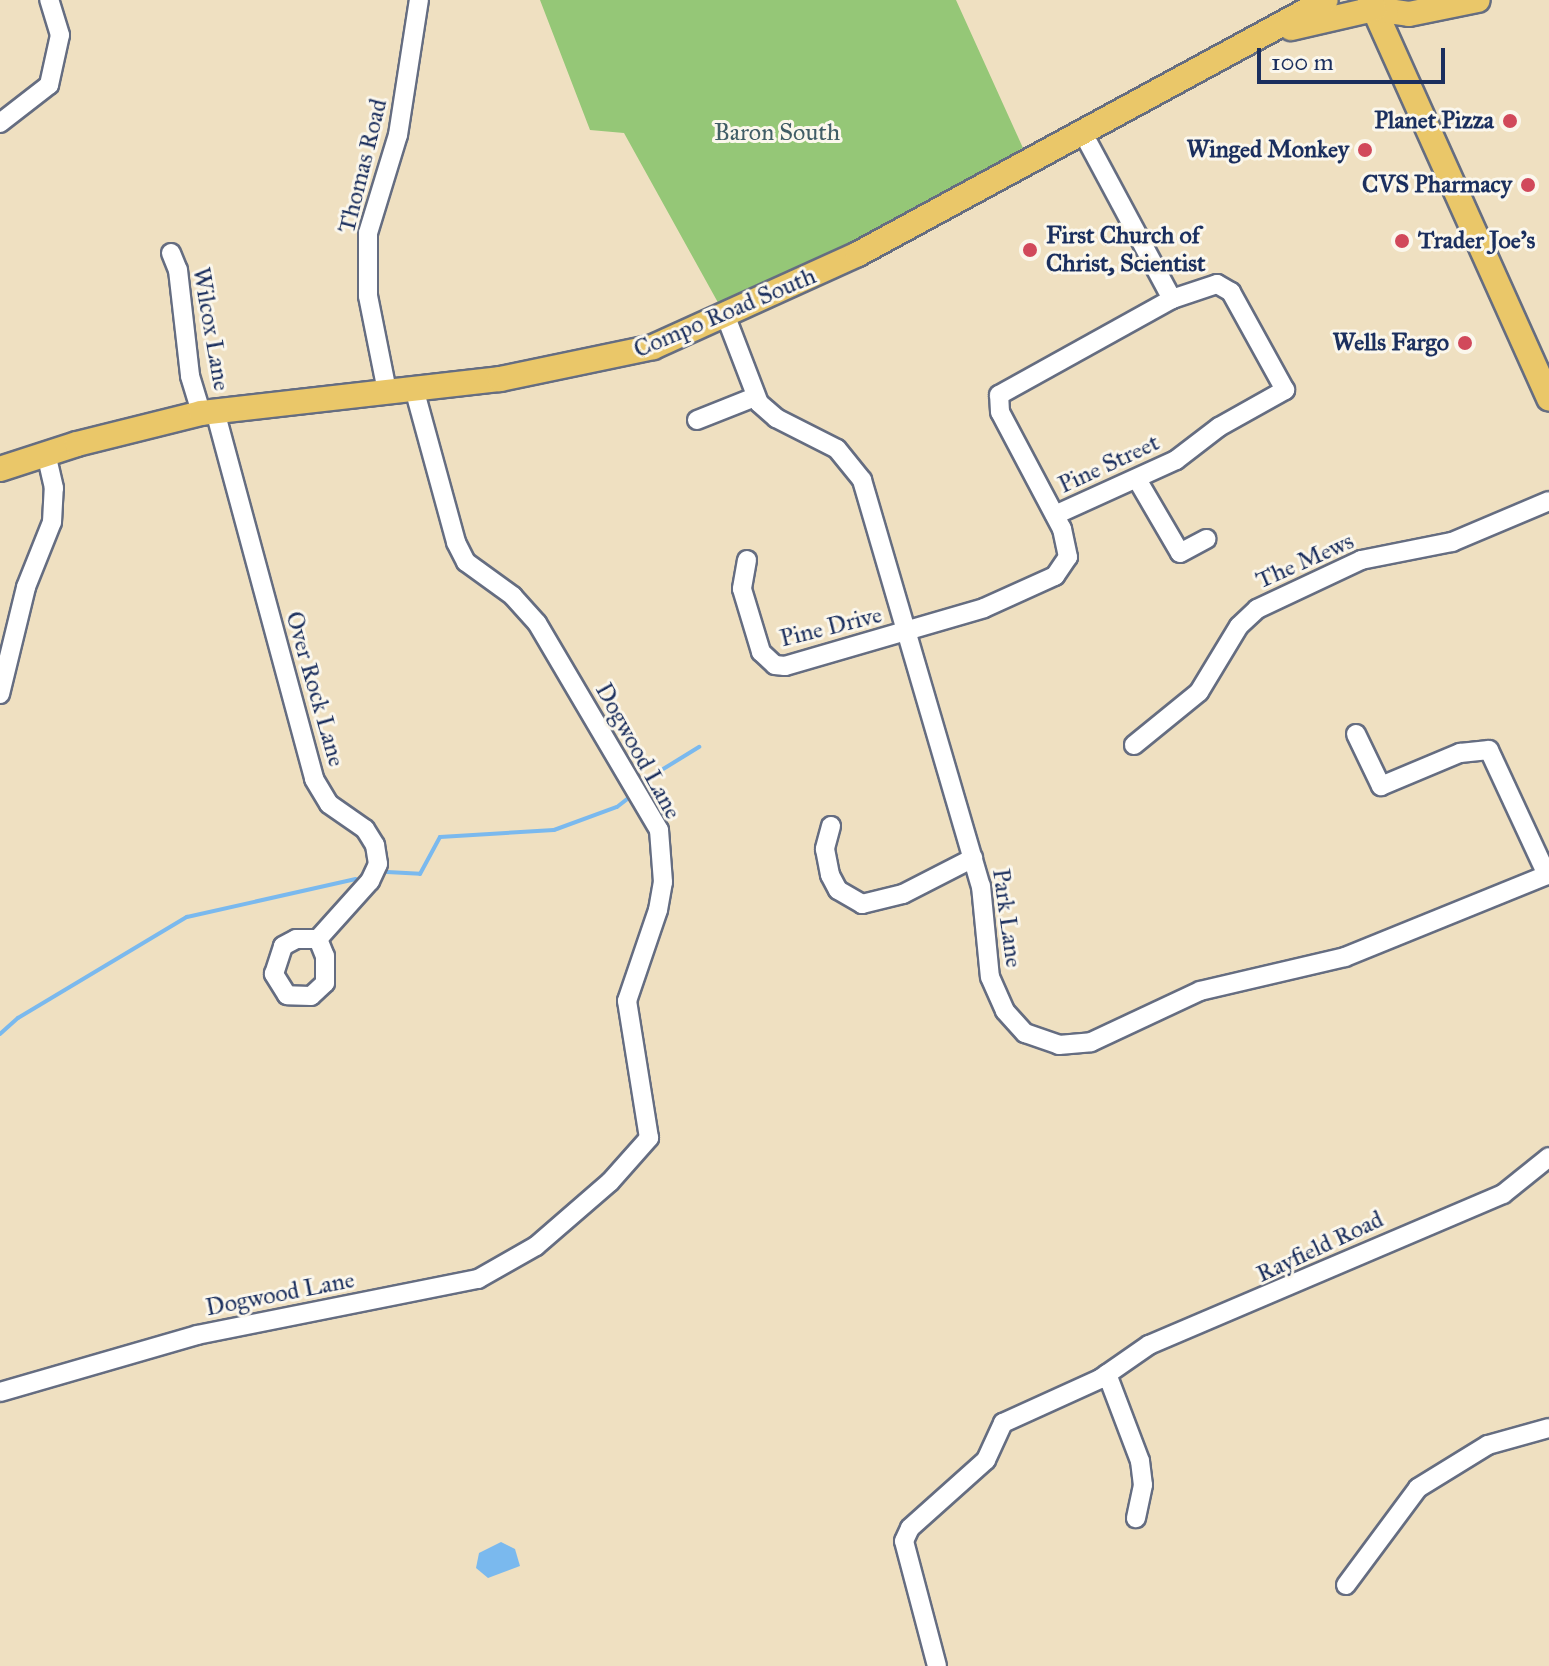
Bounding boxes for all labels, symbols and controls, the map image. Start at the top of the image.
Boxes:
scale bar [1261,32,1449,82]
text: 100 m [1271,47,1334,77]
street label: Thomas Road [332,96,394,236]
place label: Planet Pizza [1374,107,1494,135]
marker: Planet Pizza [1501,112,1519,130]
park label: Baron South [714,119,840,147]
place label: Winged Monkey [1186,136,1349,164]
marker: Winged Monkey [1356,141,1374,159]
place label: CVS Pharmacy [1362,171,1512,199]
marker: CVS Pharmacy [1519,176,1537,194]
place label: First Church of Christ, Scientist [1046,222,1206,278]
place label: Trader Joe's [1418,227,1535,255]
marker: Trader Joe's [1393,232,1411,250]
marker: First Church of Christ, Scientist [1021,241,1039,259]
street label: Compo Road South [630,262,820,364]
street label: Wilcox Lane [186,265,236,393]
place label: Wells Fargo [1333,329,1449,357]
marker: Wells Fargo [1456,334,1474,352]
street label: Pine Street [1054,428,1164,500]
street label: The Mews [1252,527,1358,595]
street label: Pine Drive [777,600,885,654]
street label: Over Rock Lane [279,608,351,770]
street label: Dogwood Lane [589,678,687,824]
street label: Park Lane [986,867,1028,969]
street label: Rayfield Road [1252,1205,1388,1289]
street label: Dogwood Lane [203,1265,357,1323]

